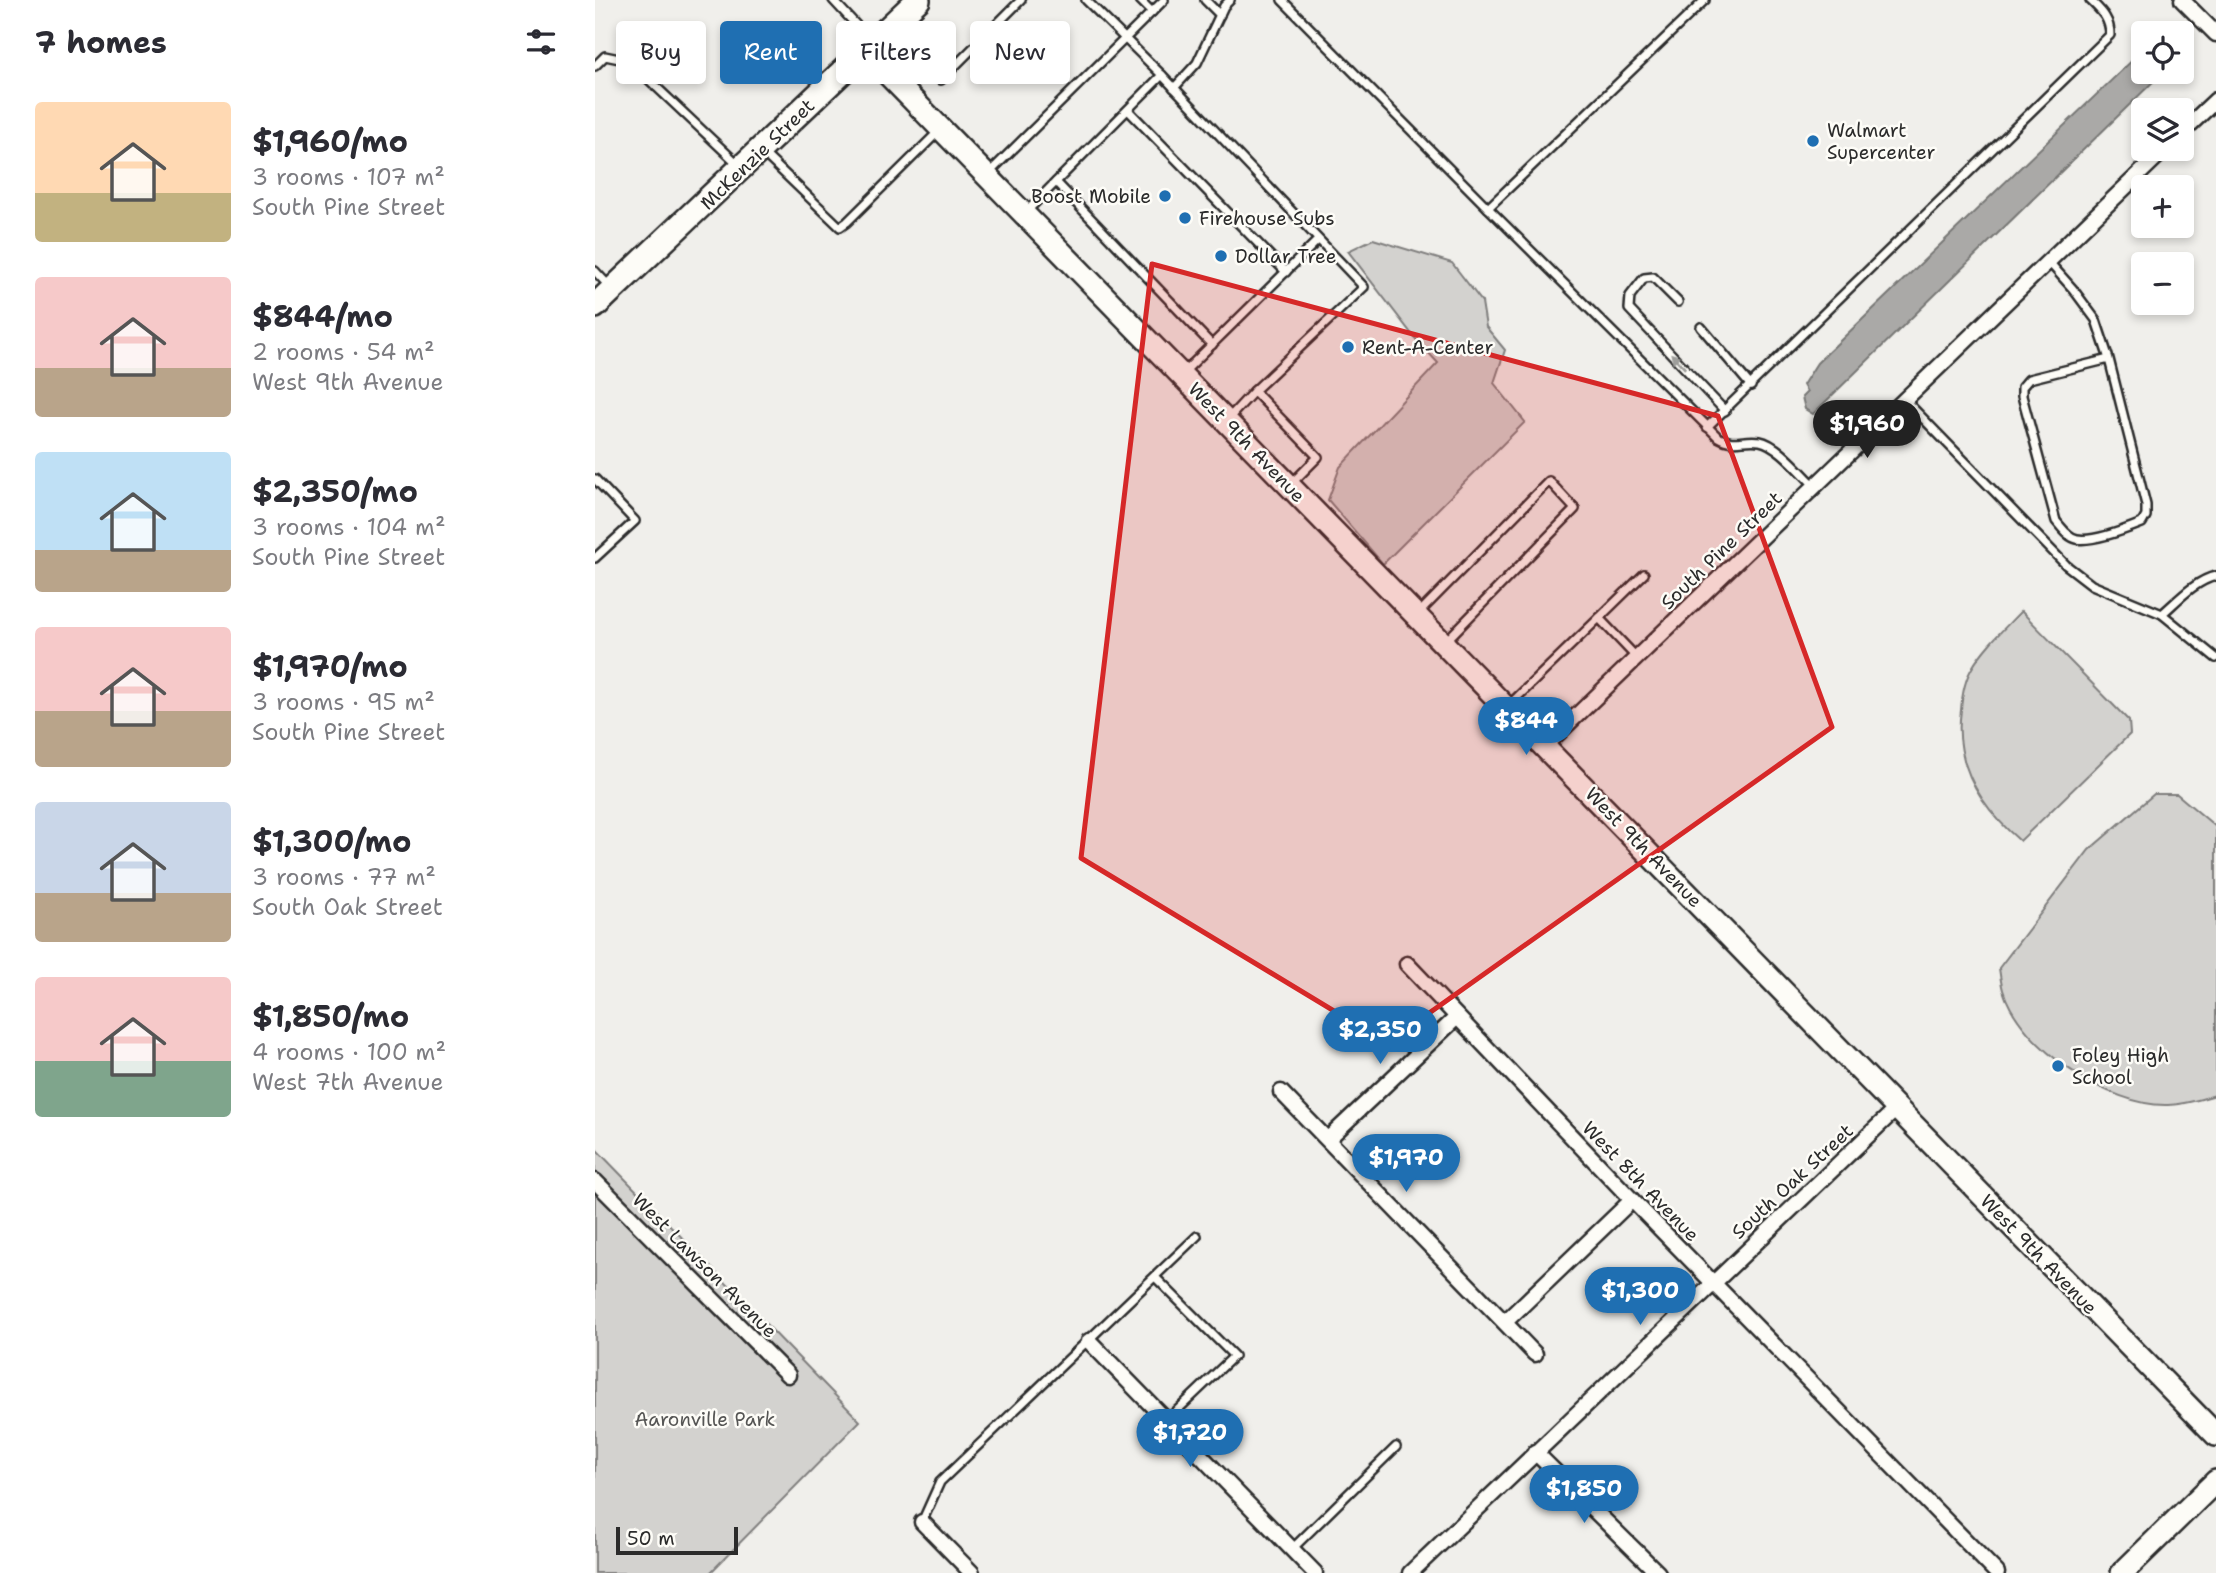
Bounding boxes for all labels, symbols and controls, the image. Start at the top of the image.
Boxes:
chip: Buy [616,21,706,84]
chip: Rent [720,21,822,84]
chip: Filters [836,21,956,84]
chip: New [970,21,1070,84]
map controls [2131,21,2194,315]
button: locate [2131,21,2194,84]
text: 7 homes [35,22,167,63]
icon: filters [522,23,560,61]
street label: McKenzie Street [695,93,820,215]
button: layers [2131,98,2194,161]
place label: Walmart Supercenter [1827,118,1935,165]
text: $1,960/mo [252,121,408,162]
icon: home [91,130,175,214]
marker: Walmart Supercenter [1805,133,1821,149]
text: 3 rooms · 107 m² [252,162,445,192]
button: + [2131,175,2194,238]
place label: Boost Mobile [1031,184,1151,209]
marker: Boost Mobile [1157,188,1173,204]
text: South Pine Street [252,192,445,222]
place label: Firehouse Subs [1199,206,1335,231]
marker: Firehouse Subs [1177,210,1193,226]
place label: Dollar Tree [1235,244,1336,269]
marker: Dollar Tree [1213,248,1229,264]
button: − [2131,252,2194,315]
text: $844/mo [252,296,393,337]
icon: home [91,305,175,389]
place label: Rent-A-Center [1362,335,1493,360]
text: 2 rooms · 54 m² [252,337,435,367]
marker: Rent-A-Center [1340,339,1356,355]
one-way arrow [1670,352,1686,370]
text: West 9th Avenue [252,367,444,397]
street label: West 9th Avenue [1183,377,1311,508]
pin: $1,960 [1810,400,1924,460]
text: $1,960 [1829,408,1905,438]
text: $2,350/mo [252,471,418,512]
icon: home [91,480,175,564]
street label: South Pine Street [1655,486,1787,615]
text: 3 rooms · 104 m² [252,512,445,542]
text: South Pine Street [252,542,445,572]
text: $1,970/mo [252,646,408,687]
icon: home [91,655,175,739]
text: 3 rooms · 95 m² [252,687,435,717]
pin: $844 [1485,698,1567,757]
text: $844 [1494,705,1558,735]
text: South Pine Street [252,717,445,747]
street label: West 9th Avenue [1580,782,1708,913]
text: $1,300/mo [252,821,412,862]
icon: home [91,830,175,914]
text: 3 rooms · 77 m² [252,862,436,892]
text: South Oak Street [252,892,443,922]
text: $1,850/mo [252,996,409,1037]
icon: home [91,1005,175,1089]
pin: $2,350 [1323,1006,1437,1066]
text: $2,350 [1338,1014,1422,1044]
text: 4 rooms · 100 m² [252,1037,446,1067]
place label: Foley High School [2072,1043,2169,1090]
marker: Foley High School [2050,1058,2066,1074]
text: West 7th Avenue [252,1067,443,1097]
street label: West 8th Avenue [1577,1116,1705,1247]
street label: South Oak Street [1726,1118,1859,1244]
pin: $1,970 [1349,1134,1463,1194]
text: $1,970 [1368,1142,1444,1172]
street label: West Lawson Avenue [627,1187,783,1343]
street label: West 9th Avenue [1975,1189,2103,1320]
pin: $1,300 [1583,1268,1697,1327]
text: $1,300 [1601,1275,1679,1305]
park label: Aaronville Park [635,1407,775,1432]
pin: $1,720 [1133,1410,1247,1469]
text: $1,720 [1153,1417,1227,1447]
pin: $1,850 [1527,1466,1641,1525]
text: $1,850 [1546,1473,1622,1503]
scale bar [616,1524,739,1556]
text: 50 m [627,1526,675,1551]

